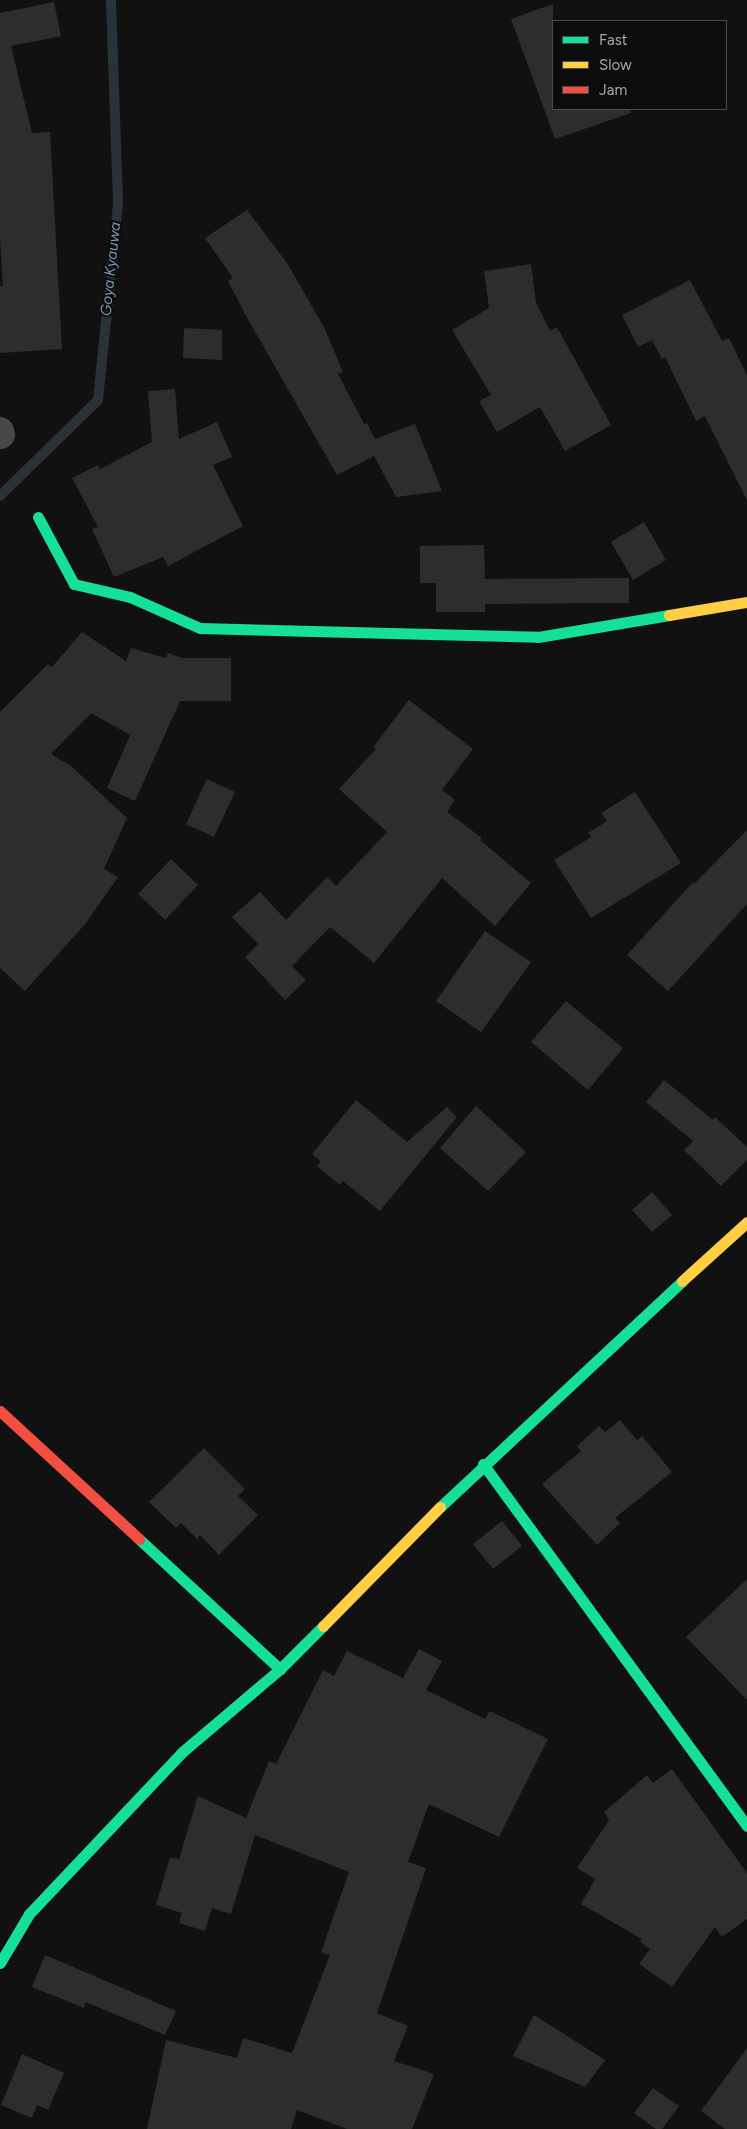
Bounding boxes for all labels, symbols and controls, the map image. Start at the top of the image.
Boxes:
legend [552,20,727,110]
text: Fast [599,31,627,49]
text: Slow [599,56,632,74]
text: Jam [599,81,627,99]
water label: Goya Kyauwa [97,221,125,317]

